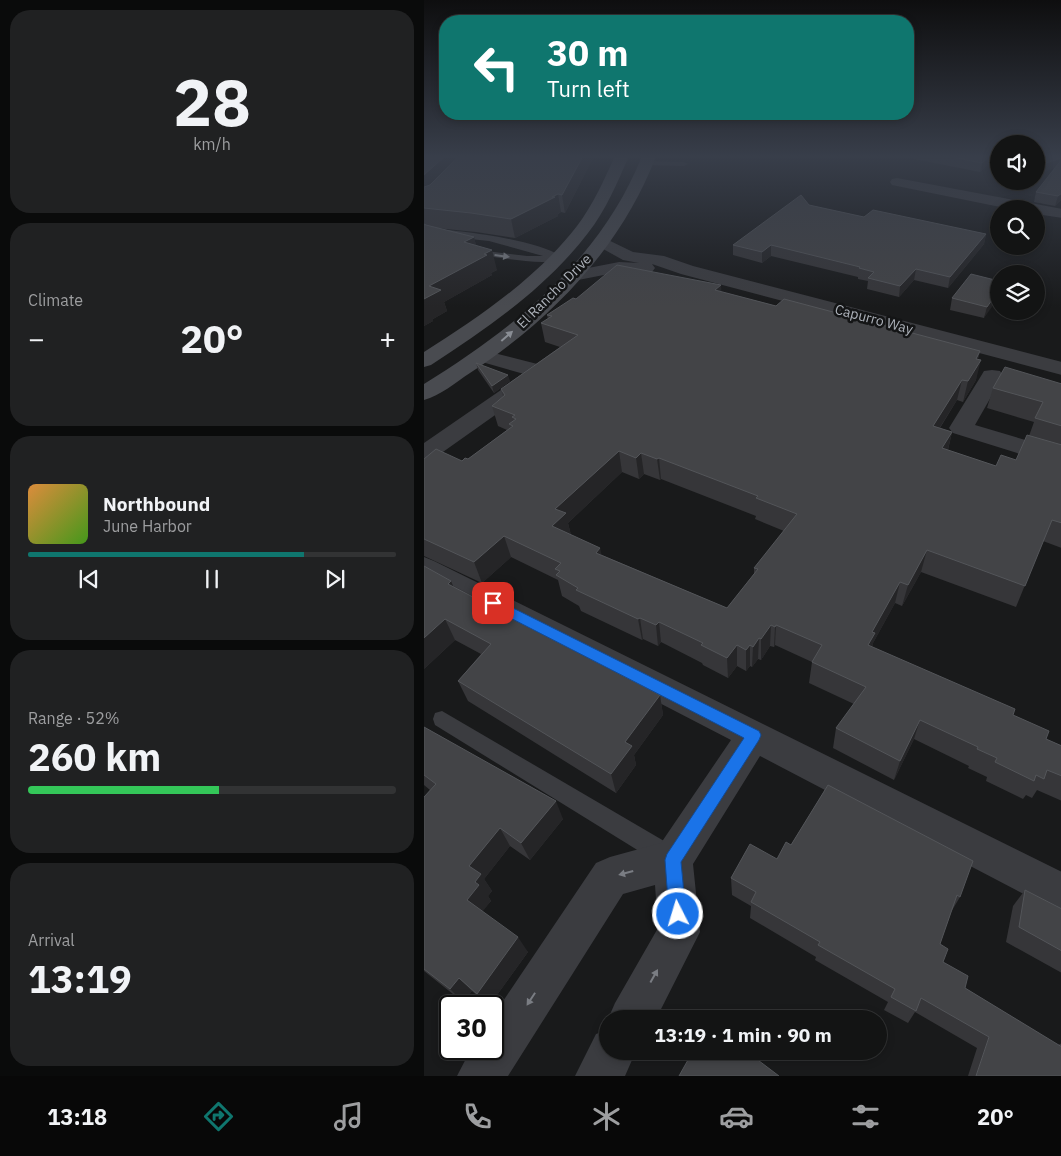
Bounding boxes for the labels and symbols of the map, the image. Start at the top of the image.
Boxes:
street label: El Rancho Drive [513,250,595,332]
one-way arrow [494,252,510,260]
street label: Capurro Way [833,300,915,338]
one-way arrow [501,330,513,342]
pin [472,582,514,624]
one-way arrow [618,869,633,877]
position arrow [651,887,703,939]
one-way arrow [650,969,659,983]
one-way arrow [526,993,535,1006]
speed limit sign: 30 [439,995,504,1060]

